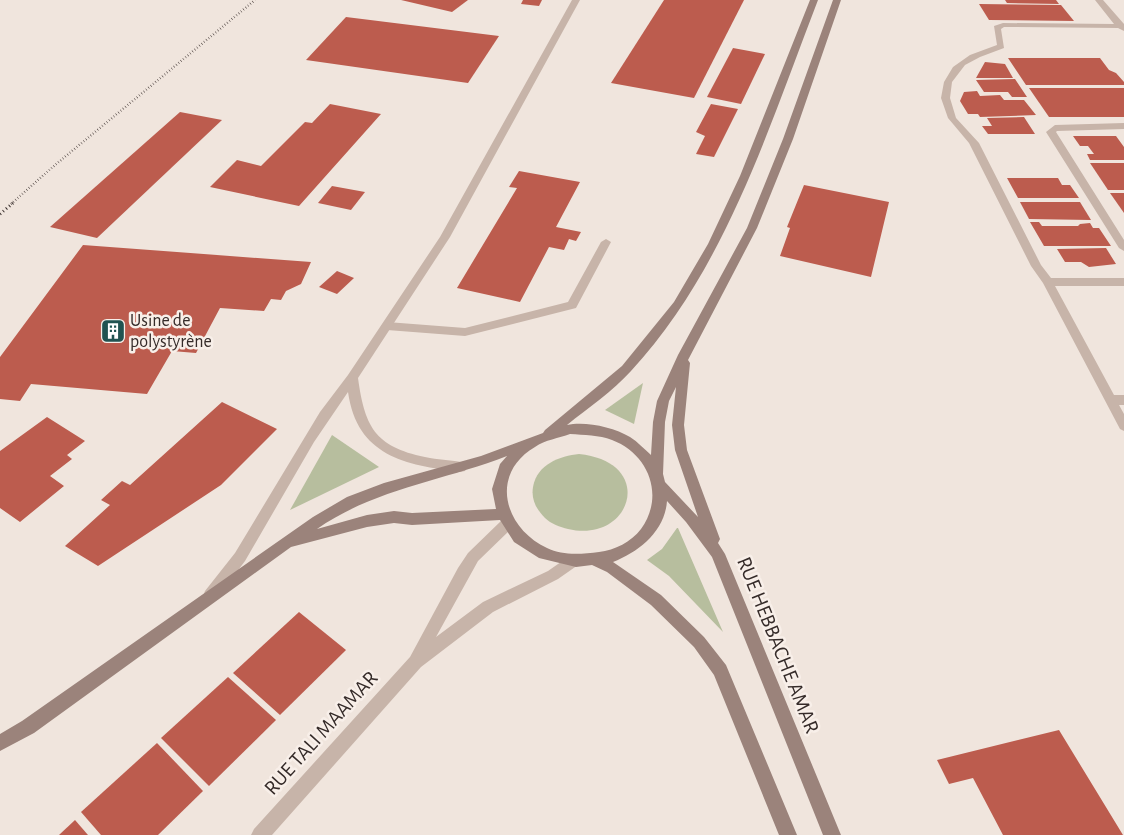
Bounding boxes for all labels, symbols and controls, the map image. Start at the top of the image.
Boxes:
place label: Usine de polystyrène [130,312,212,351]
building icon: Usine de polystyrène [100,318,126,344]
street label: RUE HEBBACHE AMAR [733,554,823,736]
street label: RUE TALI MAAMAR [260,667,382,799]

